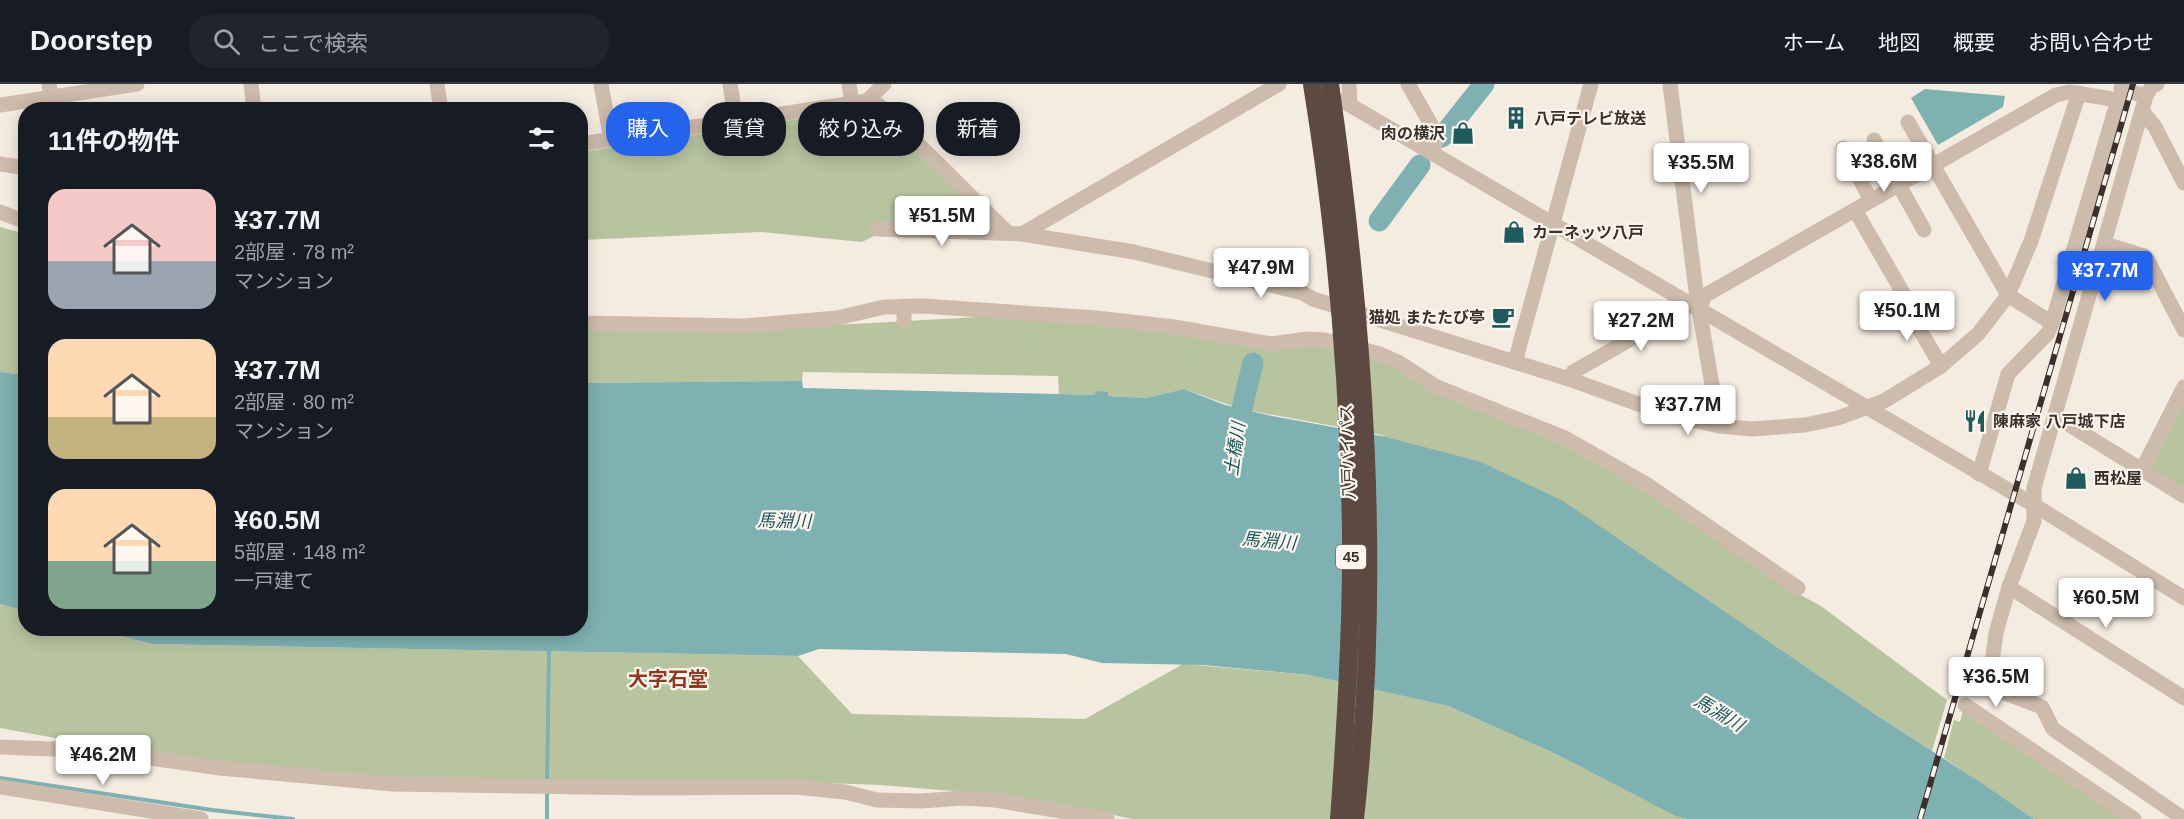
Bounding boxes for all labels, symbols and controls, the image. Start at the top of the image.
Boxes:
search box [189,14,609,68]
text: Doorstep [30,25,153,56]
icon: search [210,25,243,58]
text: ここで検索 [258,31,368,56]
text: ホーム [1783,31,1845,54]
text: 地図 [1878,31,1920,54]
text: 概要 [1953,31,1995,54]
text: お問い合わせ [2028,31,2154,54]
chip: 購入 [606,102,690,156]
chip: 賃貸 [702,102,786,156]
chip: 絞り込み [798,102,924,156]
chip: 新着 [936,102,1020,156]
building icon: 八戸テレビ放送 [1503,105,1529,131]
place label: 八戸テレビ放送 [1534,110,1646,127]
shop icon: 肉の横沢 [1450,120,1476,146]
icon: filters [525,122,558,155]
place label: 肉の横沢 [1381,124,1445,142]
text: 11件の物件 [48,126,180,156]
pin: ¥38.6M [1835,142,1933,193]
pin: ¥35.5M [1652,143,1750,194]
text: ¥38.6M [1851,150,1917,172]
text: ¥35.5M [1668,151,1734,173]
pin: ¥51.5M [893,196,991,247]
text: ¥51.5M [909,204,975,226]
text: ¥37.7M [234,205,321,235]
icon: home [96,213,168,285]
shop icon: カーネッツ八戸 [1501,219,1527,245]
place label: カーネッツ八戸 [1532,224,1644,241]
text: 2部屋 · 78 m² [234,241,354,263]
pin: ¥47.9M [1212,248,1310,299]
pin: ¥37.7M [2056,251,2154,302]
text: ¥47.9M [1228,256,1294,278]
text: ¥37.7M [2072,259,2138,281]
text: マンション [234,270,334,292]
pin: ¥50.1M [1858,291,1956,342]
text: ¥50.1M [1874,299,1940,321]
pin: ¥27.2M [1592,301,1690,352]
cafe icon: 猫処 またたび亭 [1490,304,1516,330]
place label: 猫処 またたび亭 [1369,309,1485,326]
text: ¥27.2M [1608,309,1674,331]
text: ¥37.7M [234,355,321,385]
icon: home [96,363,168,435]
pin: ¥37.7M [1639,385,1737,436]
text: 2部屋 · 80 m² [234,391,354,413]
text: ¥37.7M [1655,393,1721,415]
street label: 八戸バイパス [1337,404,1358,500]
restaurant icon: 陳麻家 八戸城下店 [1962,408,1988,434]
place label: 陳麻家 八戸城下店 [1993,412,2125,430]
water label: 土橋川 [1221,419,1249,477]
text: マンション [234,420,334,442]
shop icon: 西松屋 [2063,465,2089,491]
place label: 西松屋 [2094,470,2142,487]
text: ¥60.5M [234,505,321,535]
water label: 馬淵川 [757,511,813,532]
icon: home [96,513,168,585]
water label: 馬淵川 [1241,529,1299,553]
text: 5部屋 · 148 m² [234,541,365,563]
road number: 45 [1336,545,1366,569]
text: 一戸建て [234,570,314,592]
pin: ¥60.5M [2057,578,2155,629]
text: ¥60.5M [2073,586,2139,608]
pin: ¥36.5M [1947,657,2045,708]
text: ¥36.5M [1963,665,2029,687]
district label: 大字石堂 [628,668,708,690]
water label: 馬淵川 [1691,691,1749,737]
pin: ¥46.2M [54,735,152,786]
text: ¥46.2M [70,743,136,765]

